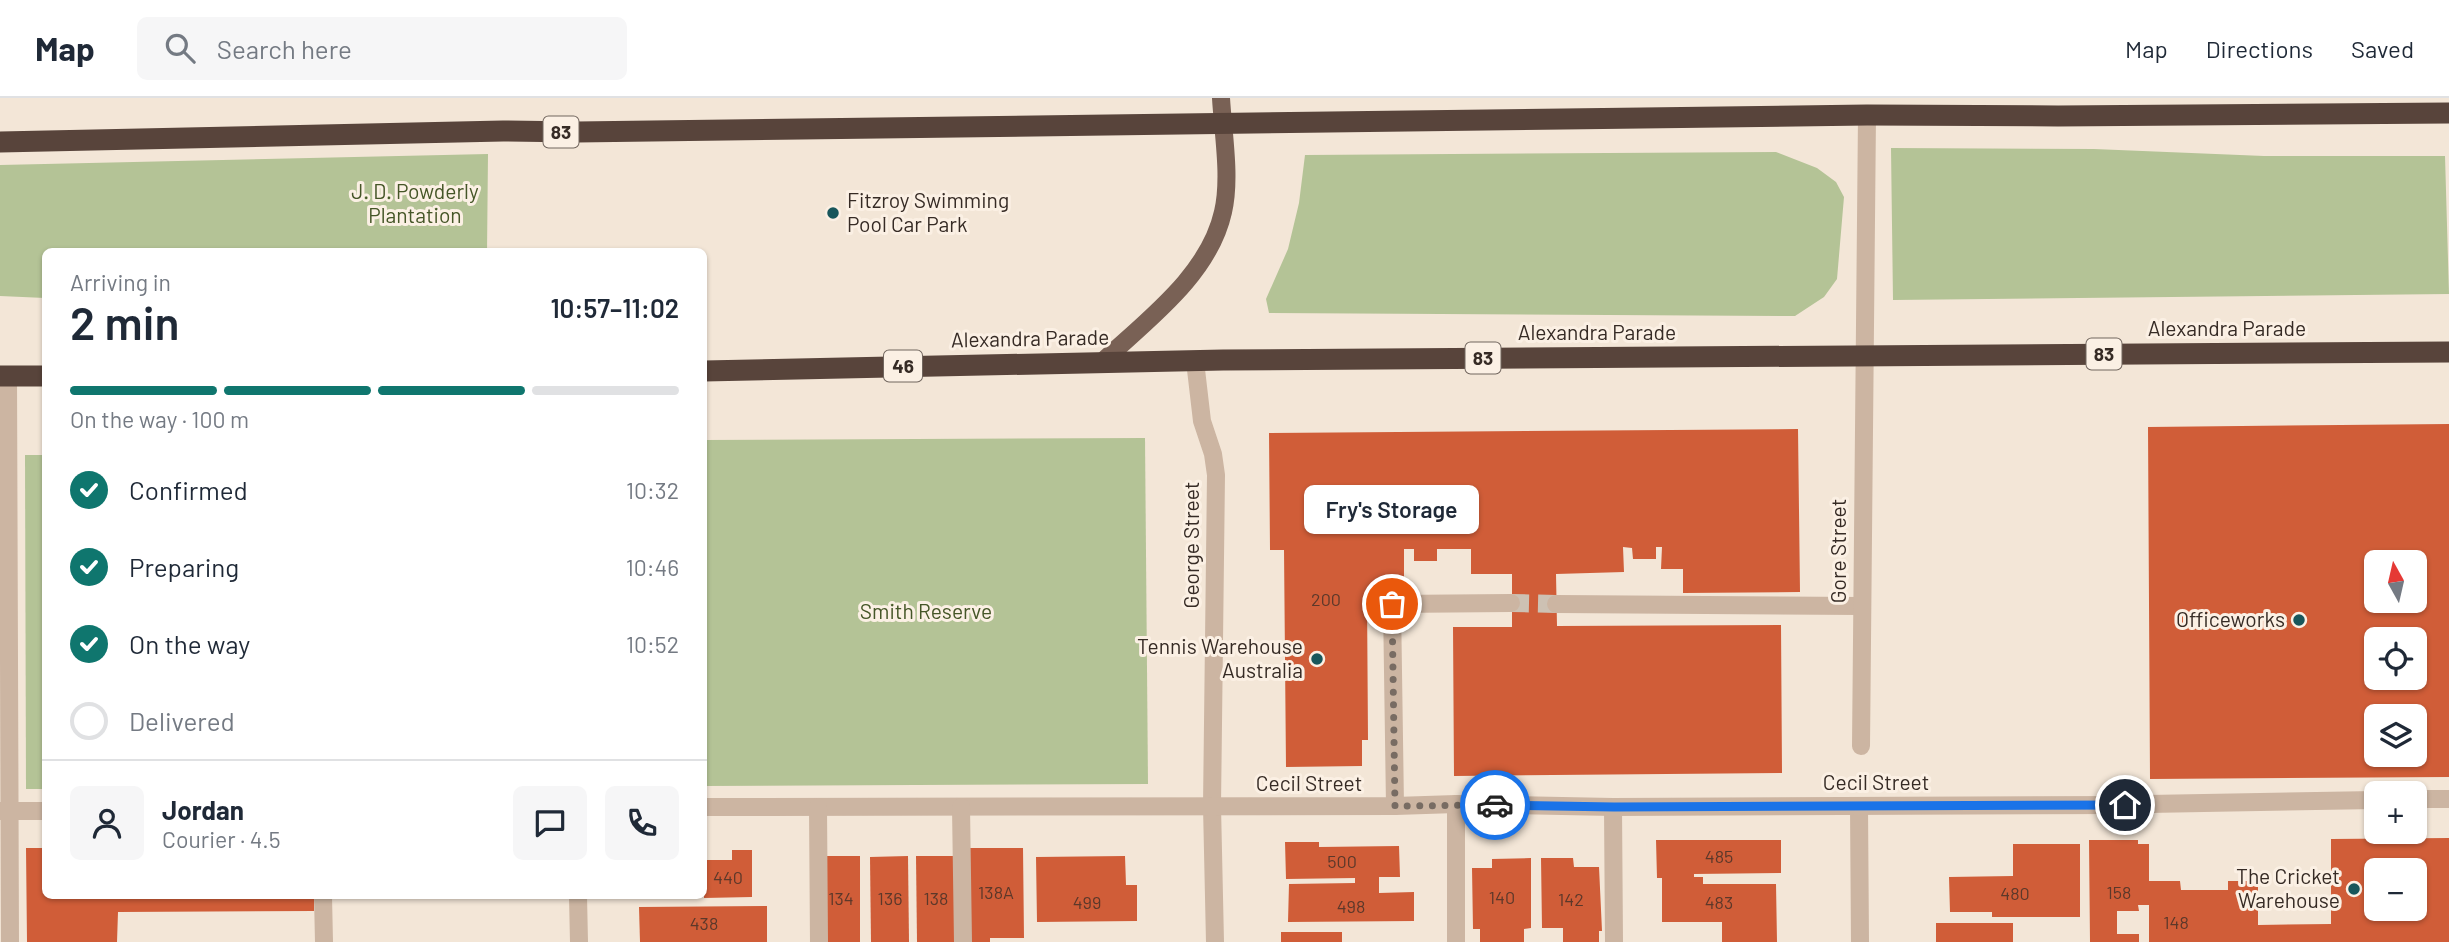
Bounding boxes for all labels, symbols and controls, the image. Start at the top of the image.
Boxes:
search box [137,17,627,80]
text: Map [35,28,95,68]
icon: search [161,29,199,67]
text: Search here [217,33,352,64]
text: Map [2125,34,2168,63]
text: Directions [2206,34,2313,63]
text: Saved [2351,34,2414,63]
road number: 83 [544,116,578,148]
park label: J. D. Powderly Plantation [351,178,479,227]
place label: Fitzroy Swimming Pool Car Park [847,187,1009,236]
marker: Fitzroy Swimming Pool Car Park [825,205,841,221]
text: Arriving in [70,268,171,296]
text: 10:57–11:02 [550,292,679,323]
text: 2 min [70,294,179,349]
street label: Alexandra Parade [2148,315,2306,340]
street label: Alexandra Parade [1518,319,1676,344]
street label: Alexandra Parade [951,324,1109,351]
road number: 83 [2086,338,2122,370]
road number: 83 [1466,342,1500,374]
road number: 46 [884,350,922,382]
text: On the way · 100 m [70,405,249,433]
icon: check [70,471,108,509]
text: Confirmed [129,474,248,505]
text: 10:32 [626,476,679,504]
street label: George Street [1178,482,1203,608]
callout: Fry's Storage [1304,485,1480,534]
text: Fry's Storage [1325,495,1458,523]
street label: Gore Street [1825,499,1850,603]
icon: check [70,548,108,586]
north arrow [2364,550,2427,612]
map controls [2364,550,2427,921]
text: Preparing [129,551,239,582]
text: 10:46 [626,553,679,581]
pin [1362,574,1422,634]
icon: bag [1373,585,1411,623]
house number: 200 [1311,588,1341,610]
park label: Smith Reserve [860,598,992,623]
place label: Officeworks [2176,606,2285,631]
marker: Officeworks [2291,612,2307,628]
icon: check [70,625,108,663]
button: locate [2364,627,2427,690]
text: On the way [129,628,250,659]
text: 10:52 [626,630,679,658]
place label: Tennis Warehouse Australia [1137,633,1303,682]
marker: Tennis Warehouse Australia [1309,651,1325,667]
button: layers [2364,704,2427,767]
text: Delivered [129,705,235,736]
street label: Cecil Street [1823,769,1929,794]
street label: Cecil Street [1256,770,1362,795]
courier [1460,770,1530,840]
pin [2095,775,2155,835]
button: + [2364,781,2427,844]
button: person [70,786,144,860]
button: chat [513,786,587,860]
button: phone [605,786,679,860]
icon: car [1476,786,1514,824]
icon: home [2106,786,2144,824]
text: Jordan [162,794,244,825]
text: Courier · 4.5 [162,825,281,853]
house number: 485 [1705,845,1733,867]
house number: 500 [1327,850,1357,872]
button: − [2364,858,2427,921]
place label: The Cricket Warehouse [2236,863,2340,912]
house number: 440 [713,866,743,888]
house number: 138A [978,881,1014,903]
house number: 158 [2107,881,2131,903]
marker: The Cricket Warehouse [2346,881,2362,897]
house number: 480 [2000,882,2030,904]
house number: 140 [1489,886,1515,908]
house number: 134 [828,887,854,909]
house number: 136 [878,887,902,909]
house number: 138 [924,887,948,909]
house number: 142 [1558,888,1584,910]
house number: 499 [1073,891,1101,913]
house number: 483 [1705,891,1733,913]
house number: 498 [1337,895,1365,917]
house number: 148 [2163,911,2189,933]
house number: 438 [690,912,718,934]

